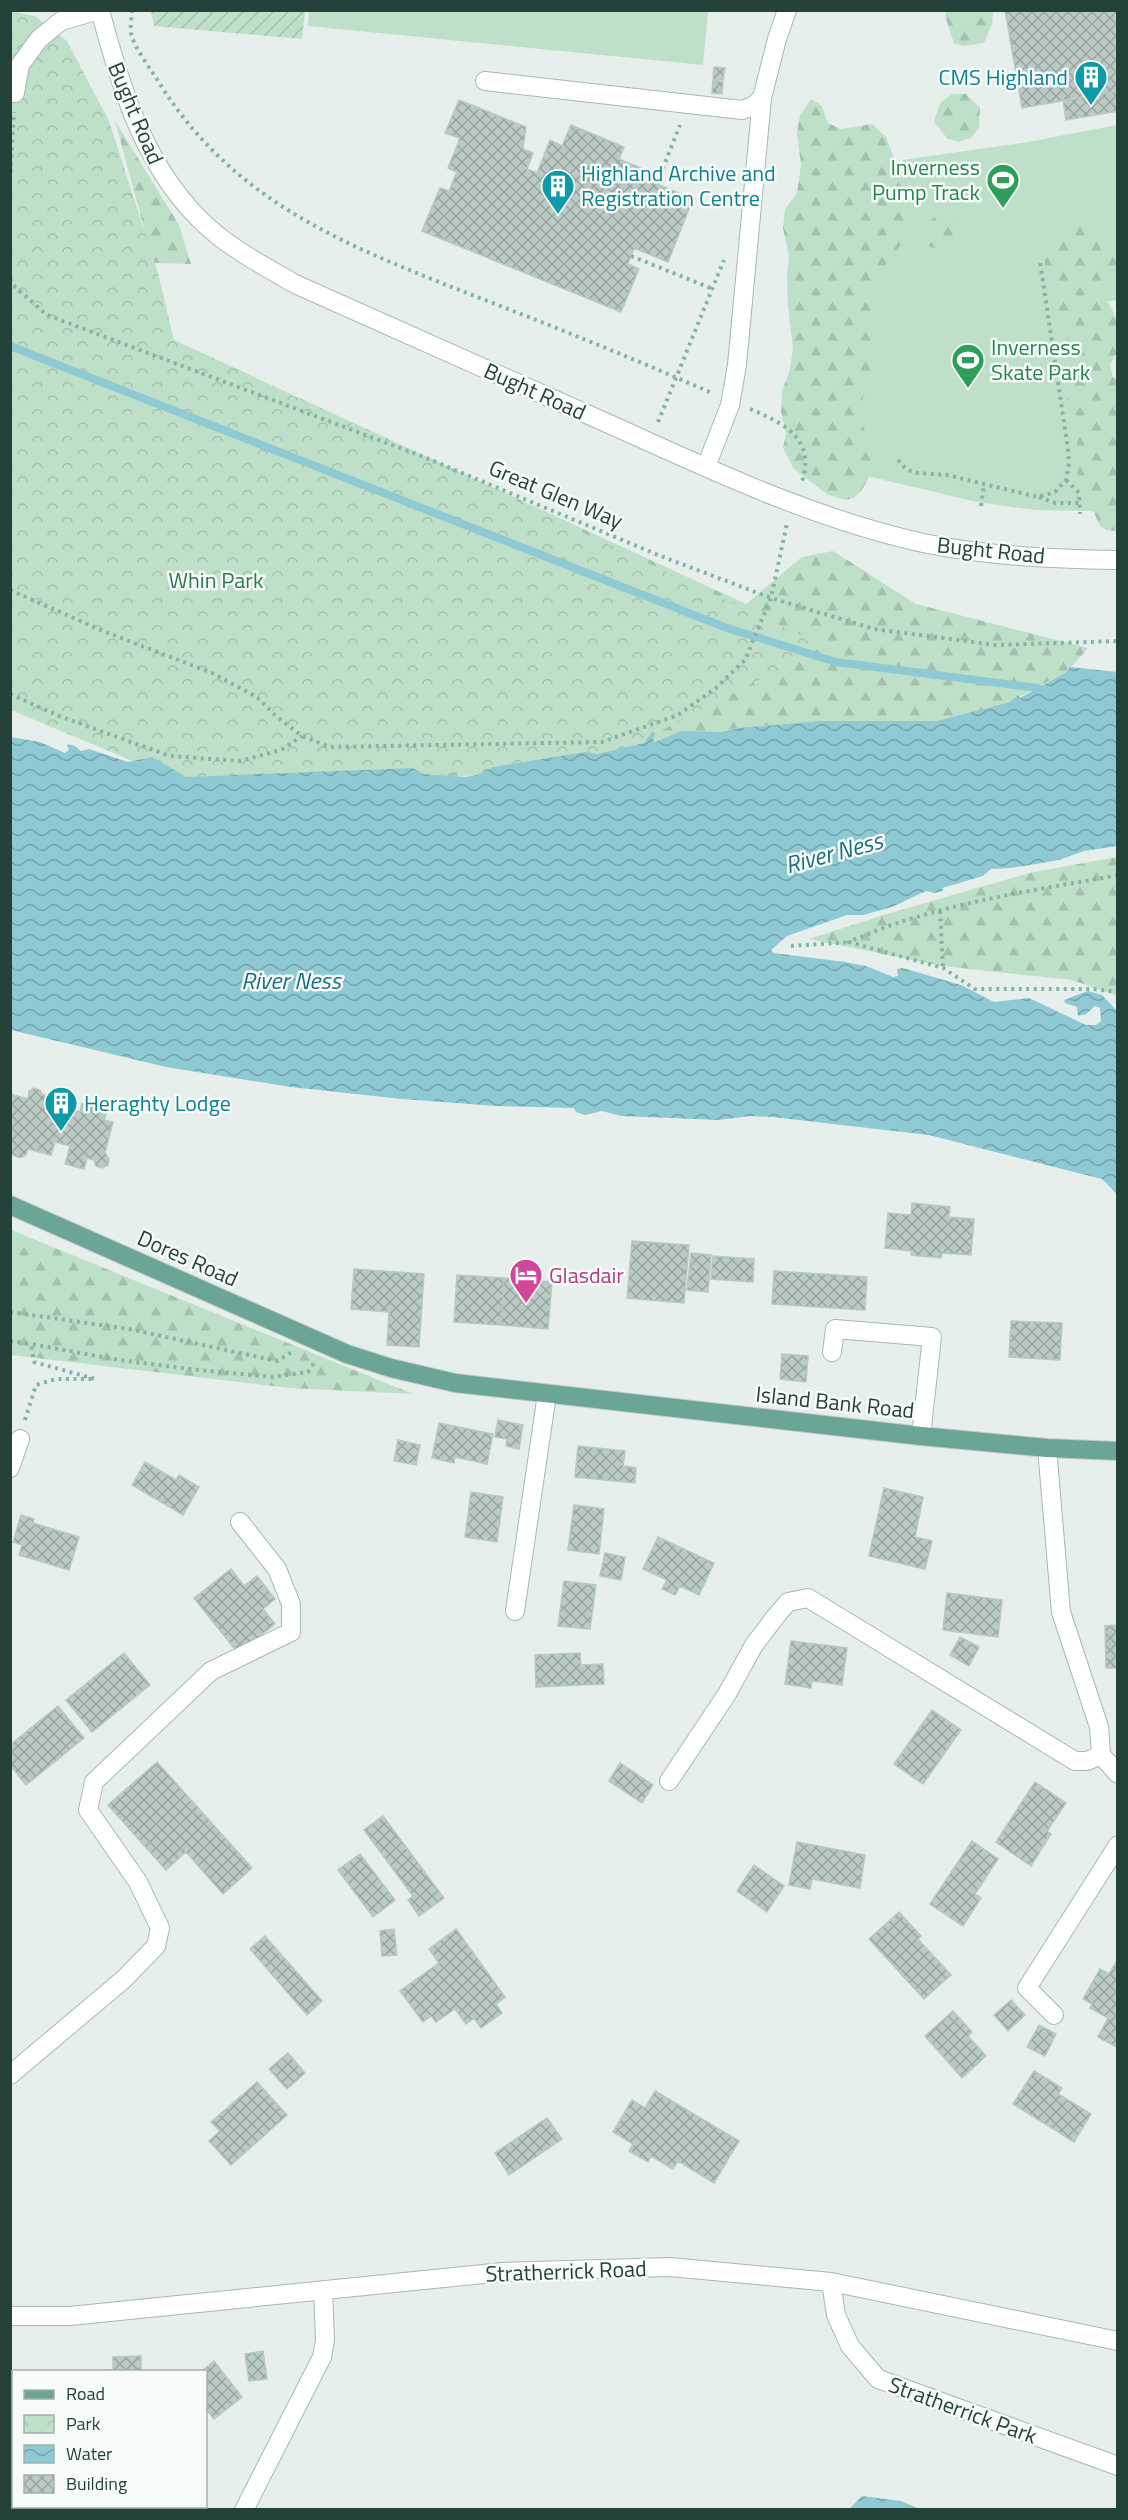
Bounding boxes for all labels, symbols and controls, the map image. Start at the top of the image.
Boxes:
street label: Bught Road [99,56,173,170]
building icon: CMS Highland [1073,59,1109,106]
place label: CMS Highland [938,60,1068,94]
place label: Inverness Pump Track [872,150,980,209]
place label: Highland Archive and Registration Centre [581,156,776,215]
sports icon: Inverness Pump Track [985,162,1021,209]
building icon: Highland Archive and Registration Centre [540,168,576,215]
place label: Inverness Skate Park [991,330,1091,389]
sports icon: Inverness Skate Park [950,342,986,389]
street label: Bught Road [479,353,591,429]
street label: Great Glen Way [484,450,629,538]
street label: Bught Road [935,527,1047,573]
park label: Whin Park [169,563,264,597]
water label: River Ness [781,821,888,882]
water label: River Ness [241,962,343,998]
building icon: Heraghty Lodge [43,1085,79,1132]
place label: Heraghty Lodge [84,1086,231,1120]
street label: Dores Road [132,1221,244,1295]
hotel icon: Glasdair [508,1257,544,1304]
place label: Glasdair [549,1258,624,1292]
street label: Island Bank Road [754,1377,916,1427]
street label: Stratherrick Road [485,2251,647,2291]
street label: Stratherrick Park [884,2367,1042,2453]
legend [12,2370,207,2508]
text: Road [66,2380,105,2407]
text: Park [66,2410,101,2437]
text: Water [66,2440,112,2467]
text: Building [66,2470,127,2497]

